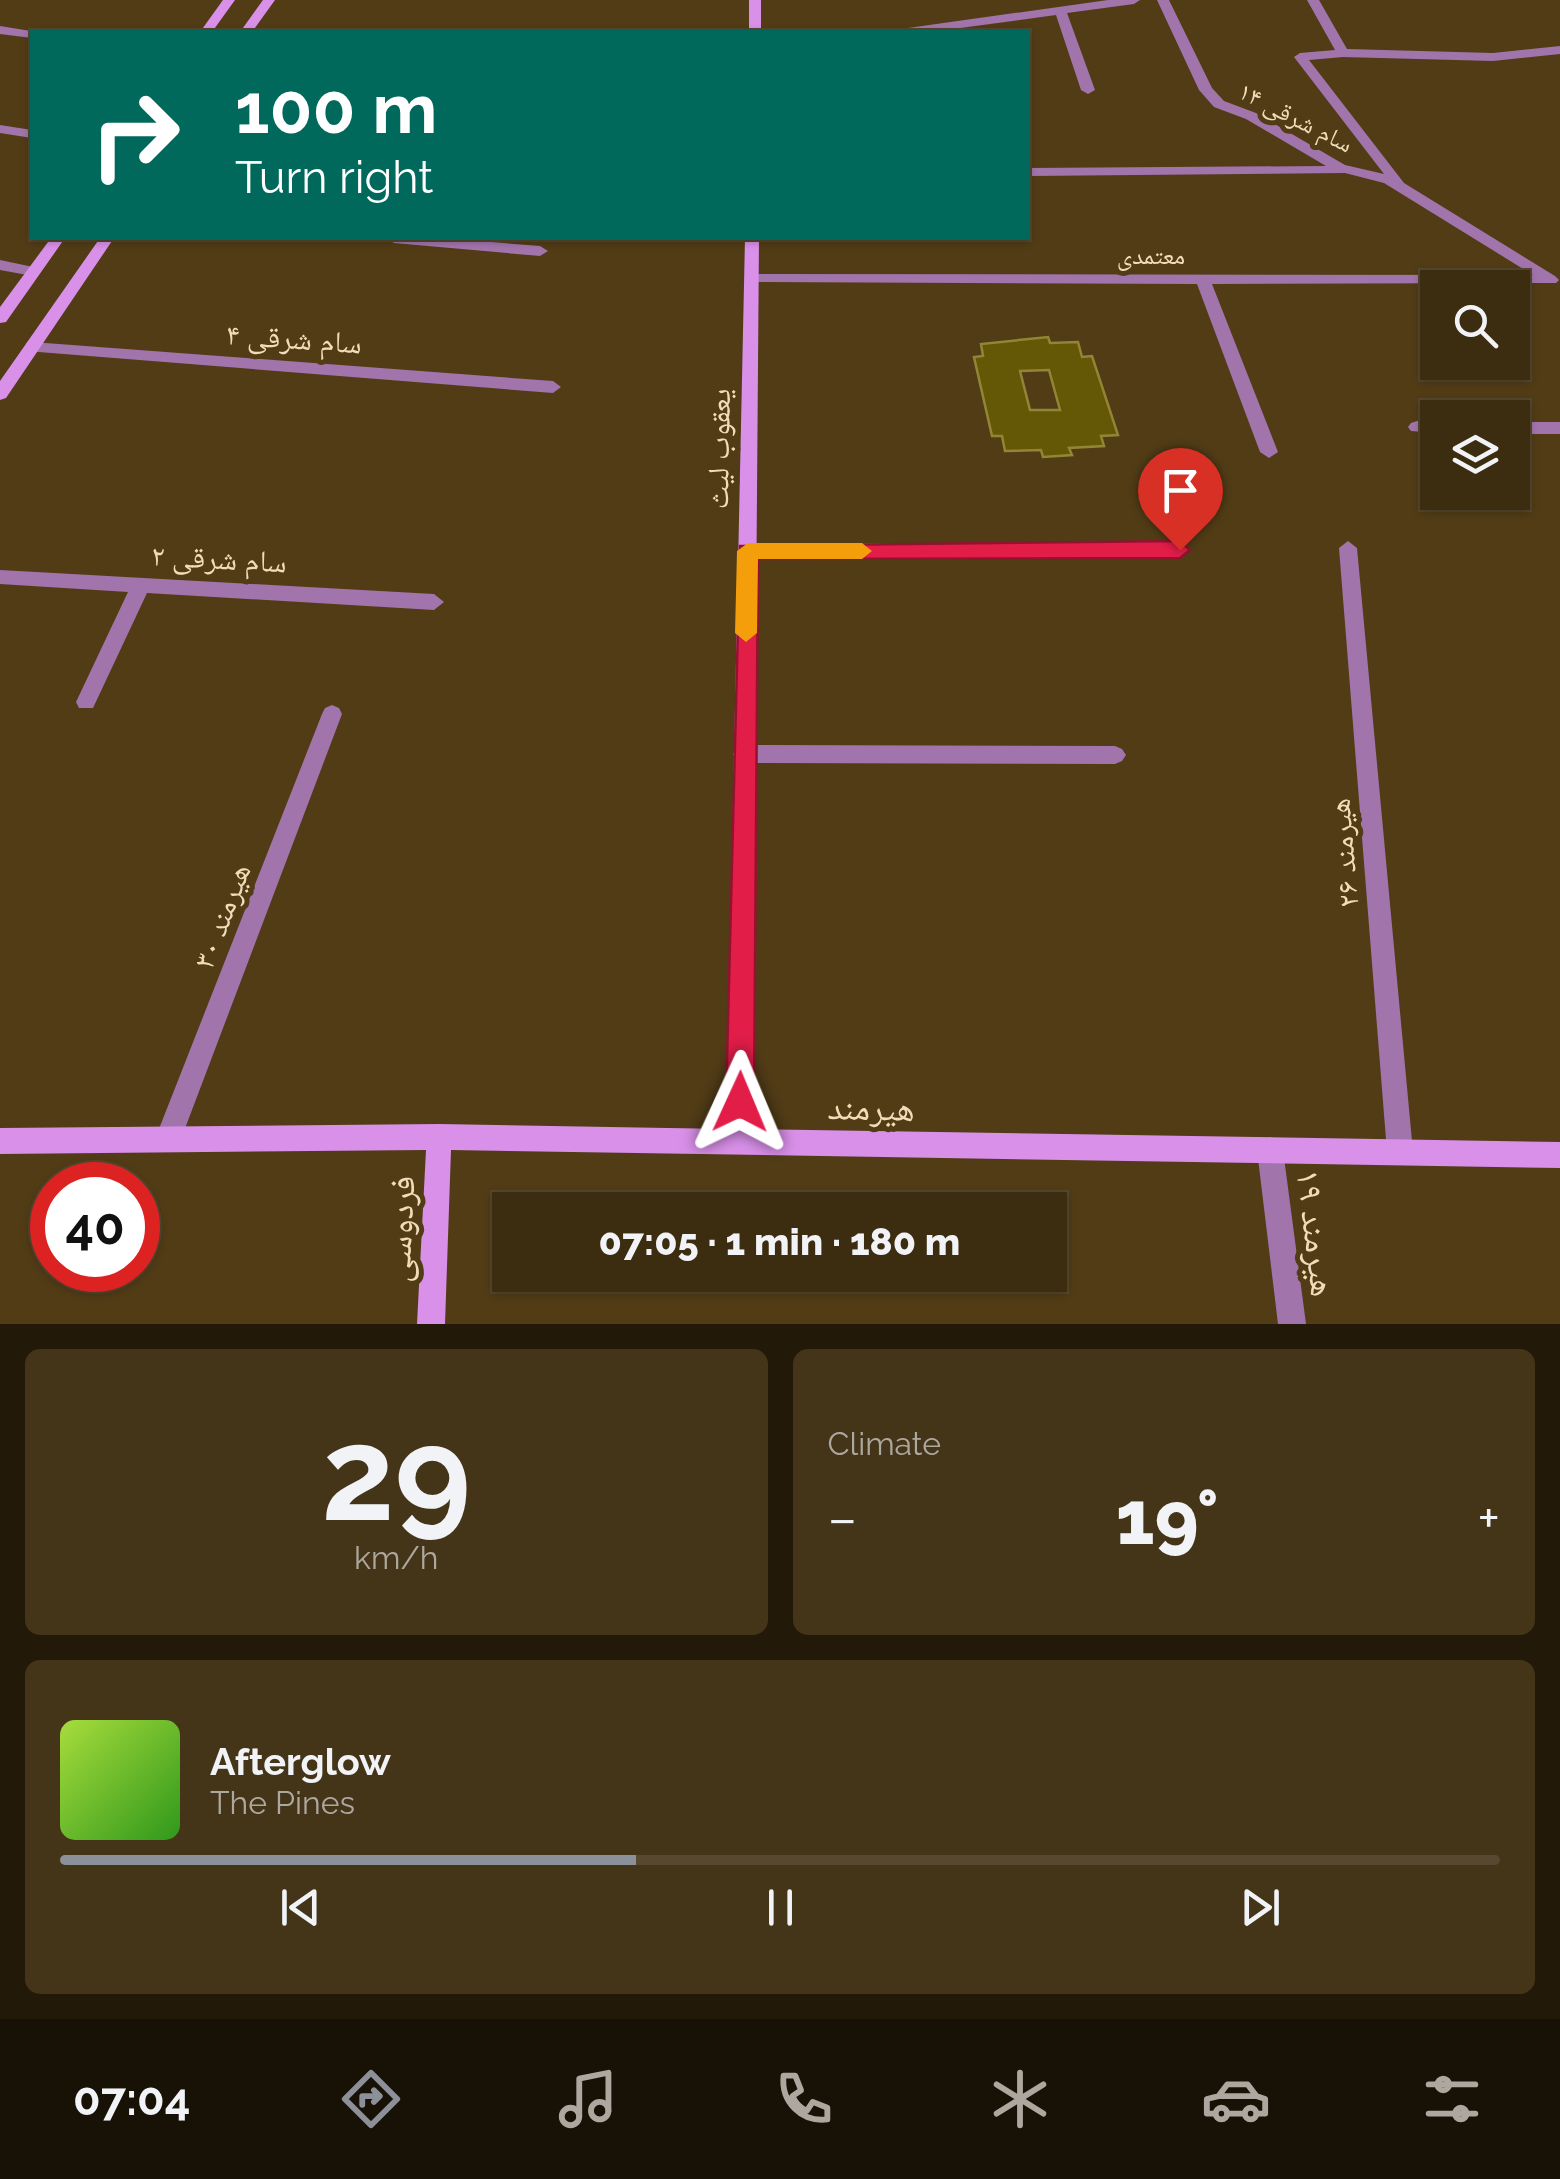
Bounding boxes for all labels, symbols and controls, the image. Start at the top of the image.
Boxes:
text: 100 m [235,67,438,149]
icon: right [70,70,200,200]
street label: سام شرقی ۱۴ [1233,75,1358,160]
text: Turn right [235,151,433,204]
street label: معتمدی [1117,240,1185,271]
map controls [1420,270,1530,510]
button: search [1420,270,1530,380]
street label: سام شرقی ۴ [225,316,363,363]
street label: یعقوب لیث [700,388,737,510]
button: layers [1420,400,1530,510]
pin [1138,448,1223,551]
icon: arrive [1153,463,1208,518]
street label: سام شرقی ۲ [150,537,288,582]
street label: هیرمند ۲۶ [1321,797,1366,909]
street label: هیرمند ۳۰ [186,858,257,973]
position arrow [688,1050,792,1154]
street label: هیرمند [827,1086,915,1129]
speed limit sign: 40 [30,1162,160,1292]
street label: هیرمند ۱۹ [1288,1167,1345,1299]
street label: فردوسی [376,1175,424,1283]
text: 07:05 · 1 min · 180 m [599,1219,960,1264]
text: 29 [321,1398,471,1550]
text: Climate [828,1425,941,1462]
text: 19° [1116,1473,1219,1562]
text: − [828,1486,857,1551]
text: + [1477,1486,1500,1551]
text: km/h [354,1539,438,1576]
text: Afterglow [210,1739,391,1784]
text: The Pines [210,1784,355,1821]
icon: previous [273,1880,328,1935]
icon: pause [753,1880,808,1935]
icon: next [1233,1880,1288,1935]
icon: directions [336,2064,406,2134]
icon: music [553,2064,623,2134]
icon: phone [769,2064,839,2134]
icon: climate [985,2064,1055,2134]
icon: car [1201,2064,1271,2134]
icon: filters [1417,2064,1487,2134]
text: 07:04 [73,2073,190,2126]

